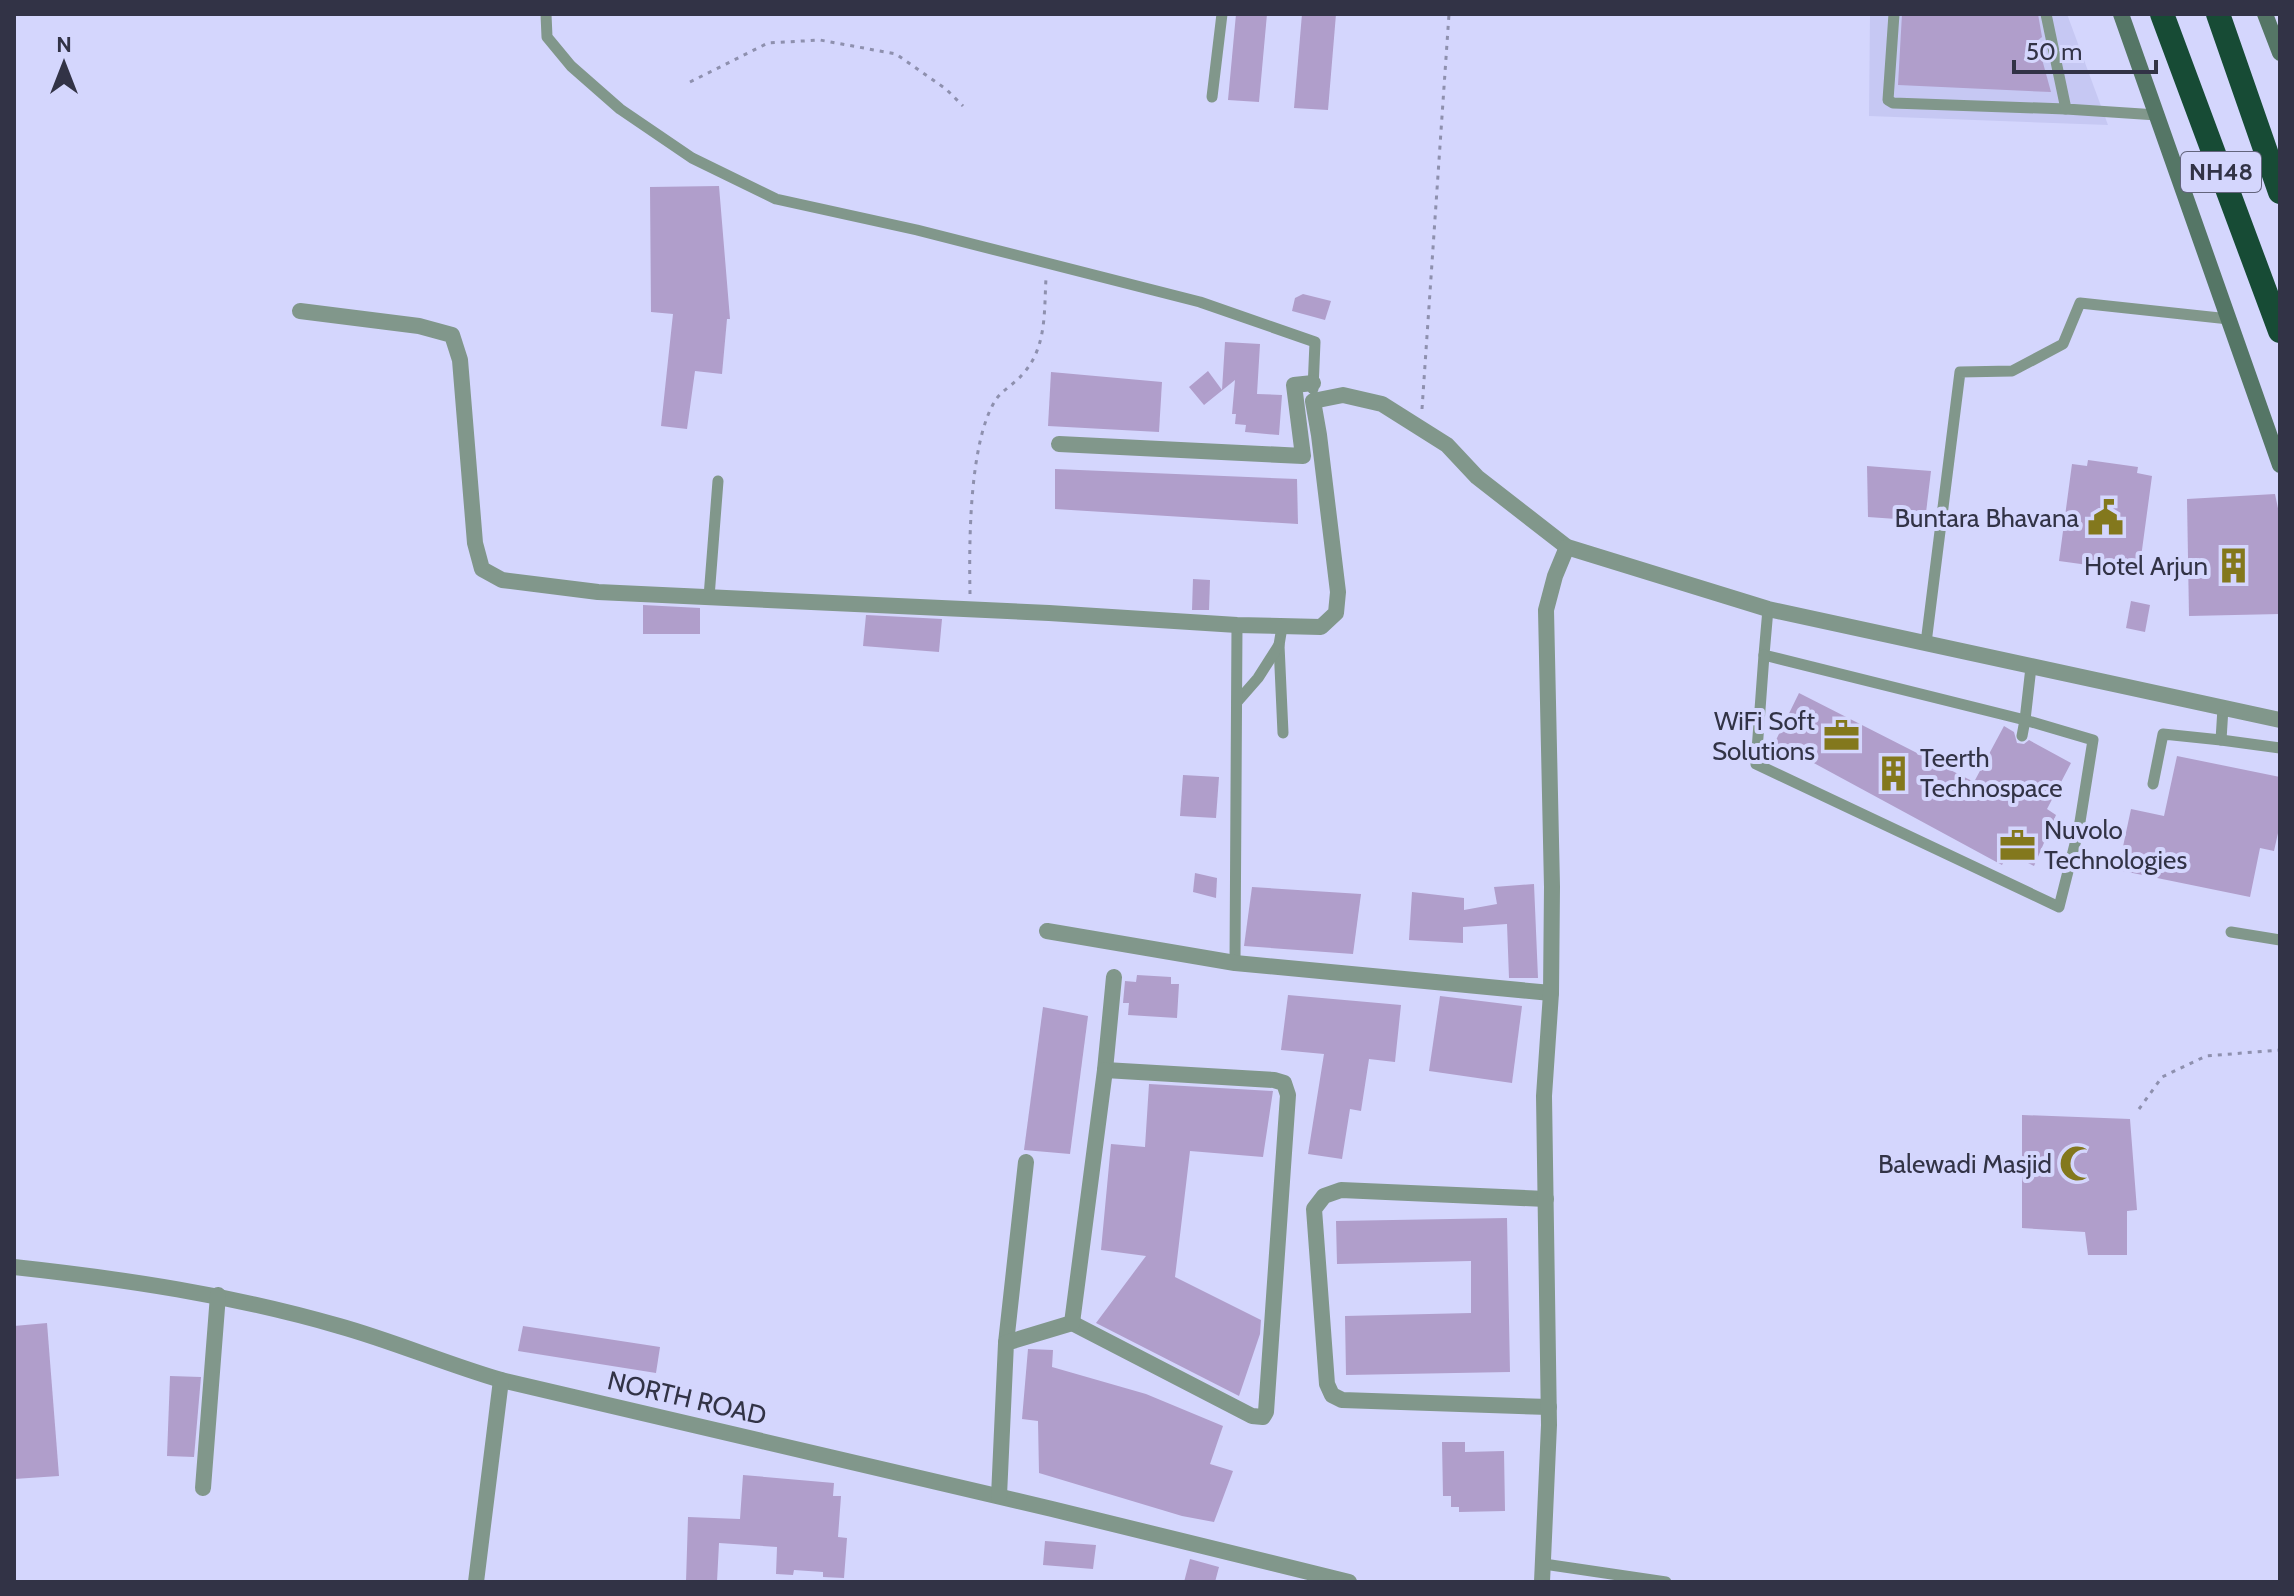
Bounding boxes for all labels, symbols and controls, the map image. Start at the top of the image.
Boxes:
north arrow [24,24,104,104]
scale bar [2014,24,2156,74]
text: N [56,31,72,58]
text: 50 m [2026,37,2082,66]
road number: NH48 [2181,152,2261,192]
public building icon: Buntara Bhavana [2086,499,2124,537]
place label: Buntara Bhavana [1894,502,2080,534]
building icon: Hotel Arjun [2215,547,2253,585]
place label: Hotel Arjun [2084,550,2208,582]
place label: WiFi Soft Solutions [1712,705,1815,767]
office icon: WiFi Soft Solutions [1822,717,1860,755]
place label: Teerth Technospace [1920,742,2063,804]
building icon: Teerth Technospace [1875,754,1913,792]
place label: Nuvolo Technologies [2044,814,2187,876]
office icon: Nuvolo Technologies [1999,826,2037,864]
mosque icon: Balewadi Masjid [2059,1145,2097,1183]
place label: Balewadi Masjid [1878,1148,2052,1180]
street label: NORTH ROAD [604,1364,770,1432]

